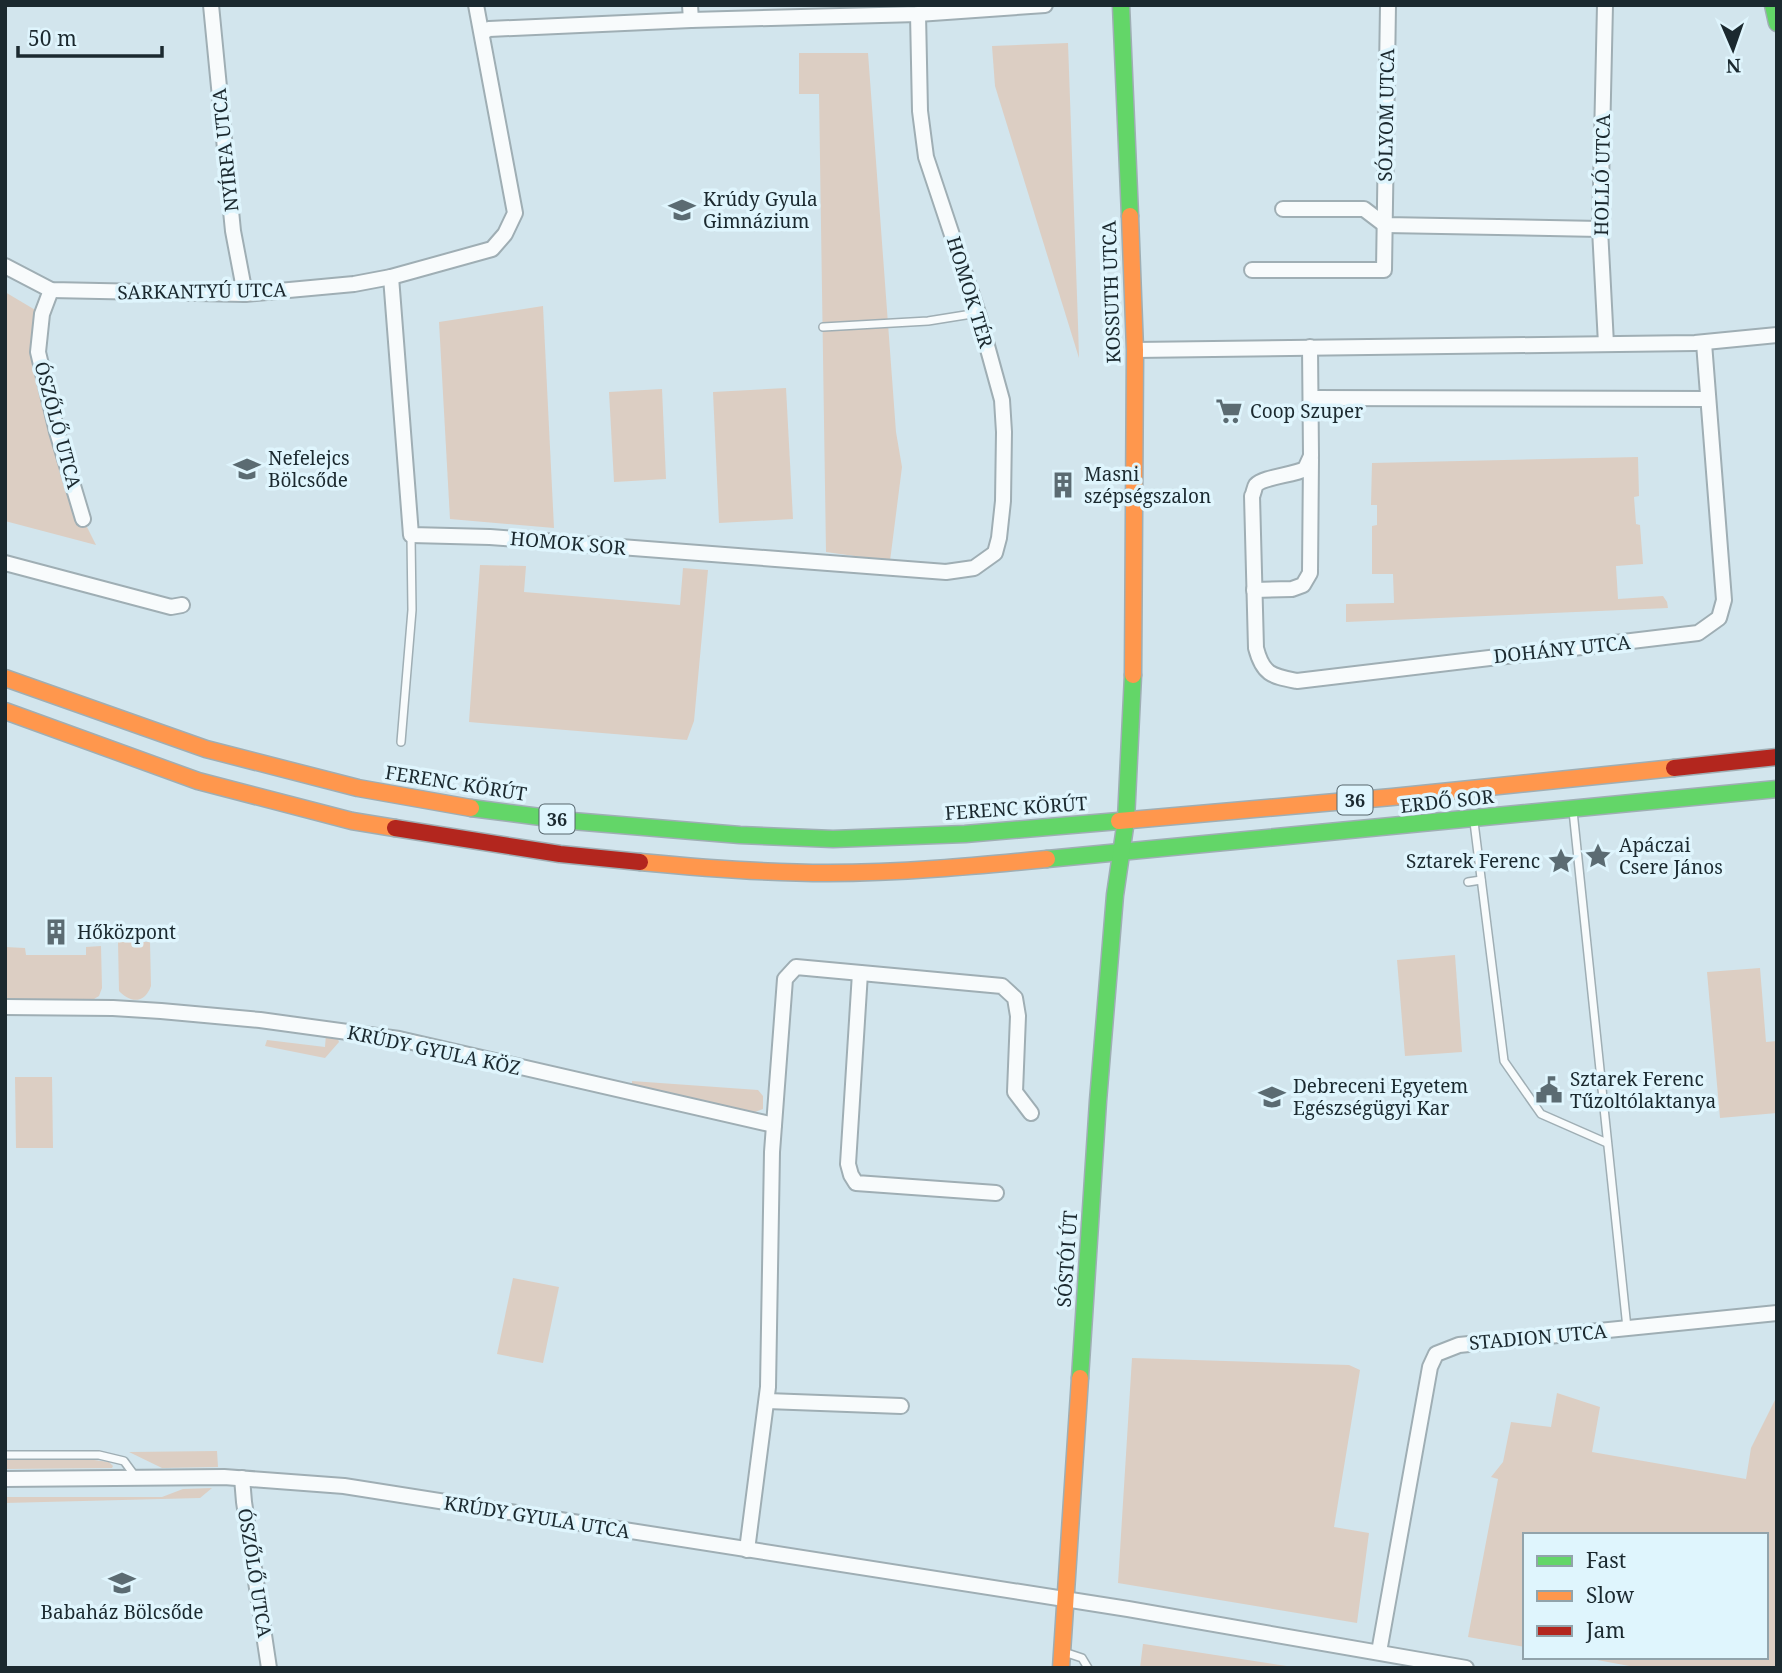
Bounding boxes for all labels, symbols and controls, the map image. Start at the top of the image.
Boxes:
scale bar [18,14,161,58]
north arrow [1698,14,1768,84]
text: 50 m [28,24,77,52]
street label: SÓLYOM UTCA [1372,48,1400,182]
text: N [1726,53,1742,79]
street label: NYÍRFA UTCA [206,86,244,213]
street label: HOLLÓ UTCA [1588,113,1616,236]
place label: Krúdy Gyula Gimnázium [703,186,818,234]
school or university icon: Krúdy Gyula Gimnázium [667,195,697,225]
street label: KOSSUTH UTCA [1095,220,1126,364]
street label: HOMOK TÉR [941,233,999,351]
street label: SARKANTYÚ UTCA [117,277,287,305]
street label: ÓSZŐLŐ UTCA [29,359,88,492]
supermarket icon: Coop Szuper [1214,396,1244,426]
place label: Coop Szuper [1250,398,1363,424]
place label: Nefelejcs Bölcsőde [268,445,350,493]
school or university icon: Nefelejcs Bölcsőde [232,454,262,484]
place label: Masni szépségszalon [1084,461,1211,509]
building icon: Masni szépségszalon [1048,470,1078,500]
street label: HOMOK SOR [509,525,628,561]
street label: DOHÁNY UTCA [1492,629,1632,669]
street label: FERENC KÖRÚT [383,759,529,807]
street label: ERDŐ SOR [1399,783,1496,819]
road number: 36 [1338,786,1372,814]
street label: FERENC KÖRÚT [944,790,1089,826]
road number: 36 [540,804,574,834]
place label: Apáczai Csere János [1619,832,1723,880]
place icon: Apáczai Csere János [1583,841,1613,871]
place icon: Sztarek Ferenc [1546,846,1576,876]
place label: Sztarek Ferenc [1406,848,1540,874]
building icon: Hőközpont [41,917,71,947]
place label: Hőközpont [77,919,176,945]
street label: KRÚDY GYULA KÖZ [345,1019,523,1081]
place label: Sztarek Ferenc Tűzoltólaktanya [1570,1066,1716,1114]
place label: Debreceni Egyetem Egészségügyi Kar [1293,1073,1468,1121]
public building icon: Sztarek Ferenc Tűzoltólaktanya [1534,1075,1564,1105]
school or university icon: Debreceni Egyetem Egészségügyi Kar [1257,1082,1287,1112]
street label: SÓSTÓI ÚT [1051,1209,1083,1308]
street label: STADION UTCA [1468,1318,1609,1356]
street label: KRÚDY GYULA UTCA [442,1489,633,1545]
street label: ÓSZŐLŐ UTCA [232,1506,278,1640]
legend [1523,1533,1768,1659]
text: Fast [1586,1546,1626,1574]
school or university icon: Babaház Bölcsőde [107,1568,137,1598]
text: Slow [1586,1581,1635,1609]
place label: Babaház Bölcsőde [41,1599,203,1625]
text: Jam [1585,1616,1625,1644]

